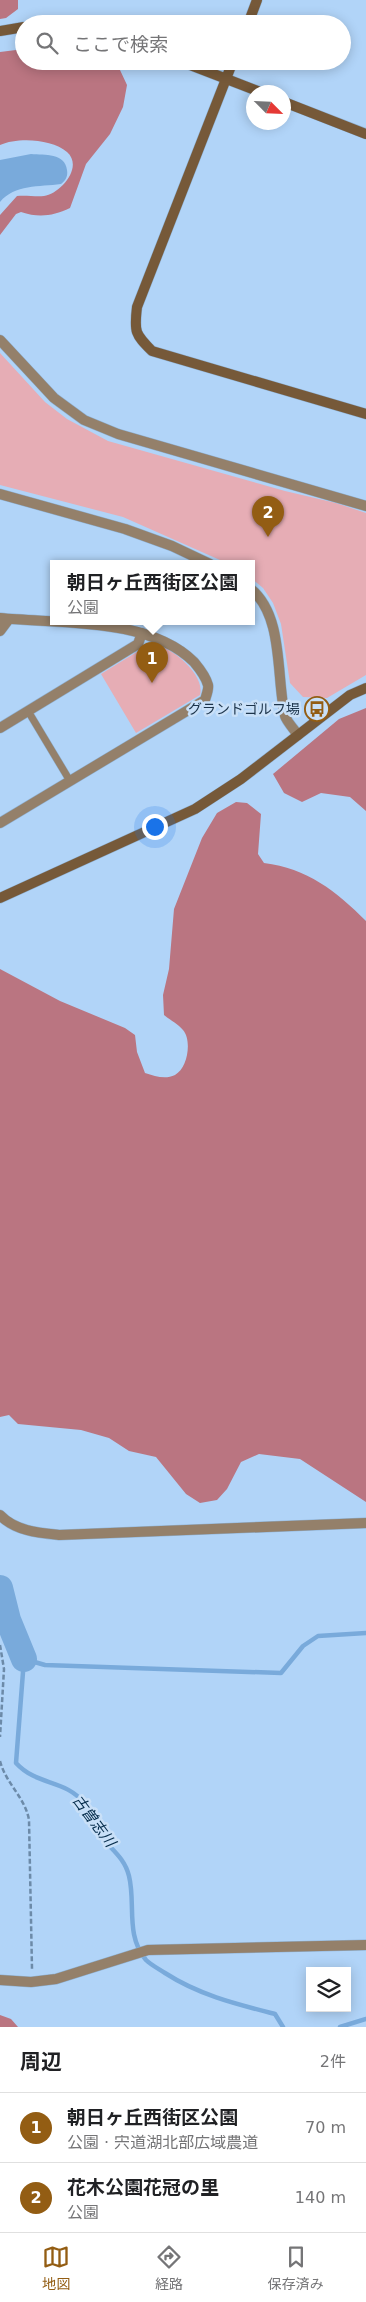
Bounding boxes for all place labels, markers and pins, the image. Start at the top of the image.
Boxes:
pin: 2 [252,496,284,537]
pin: 1 [136,642,168,683]
bus stop icon: グランドゴルフ場 [304,696,330,722]
place label: グランドゴルフ場 [188,701,300,717]

